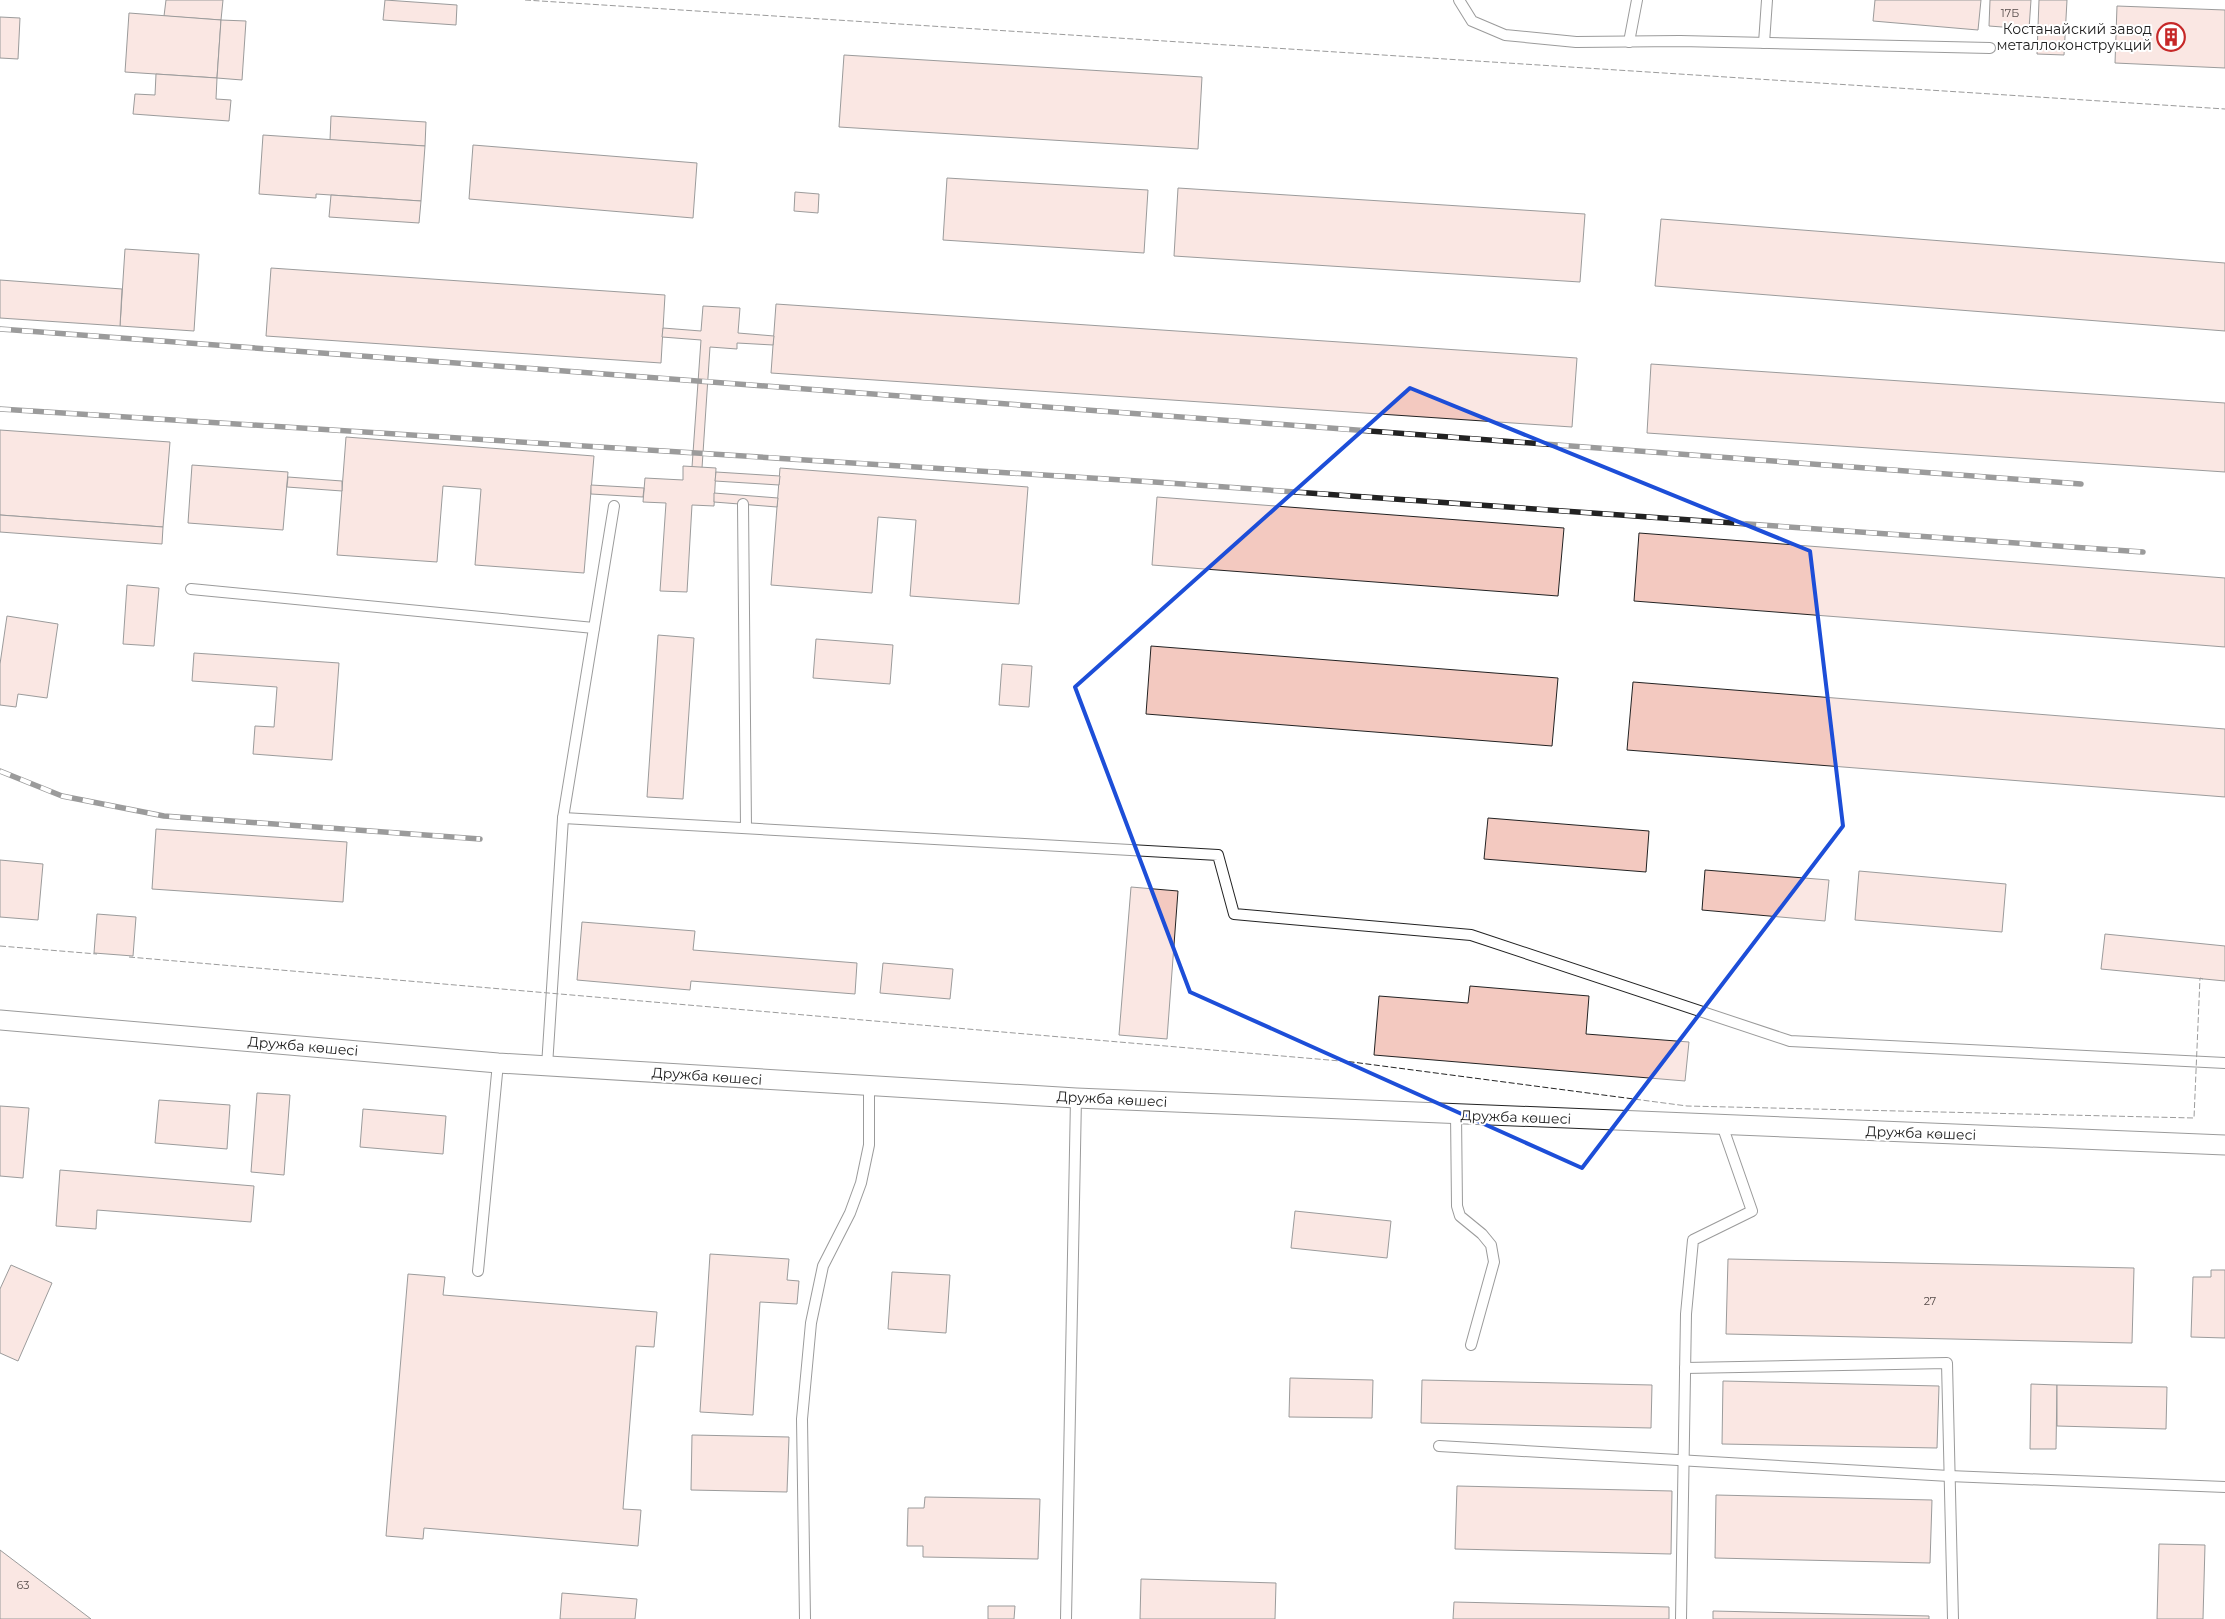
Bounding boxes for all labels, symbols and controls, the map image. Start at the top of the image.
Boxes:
house number: 17Б [2001,6,2019,20]
place label: Костанайский завод металлоконструкций [1996,20,2152,54]
building icon: Костанайский завод металлоконструкций [2156,22,2186,52]
street label: Дружба көшесі [247,1032,359,1060]
street label: Дружба көшесі [651,1063,763,1089]
street label: Дружба көшесі [1056,1087,1168,1111]
street label: Дружба көшесі [1460,1106,1572,1128]
street label: Дружба көшесі [1865,1122,1977,1144]
house number: 27 [1924,1294,1936,1308]
house number: 63 [17,1578,29,1592]

